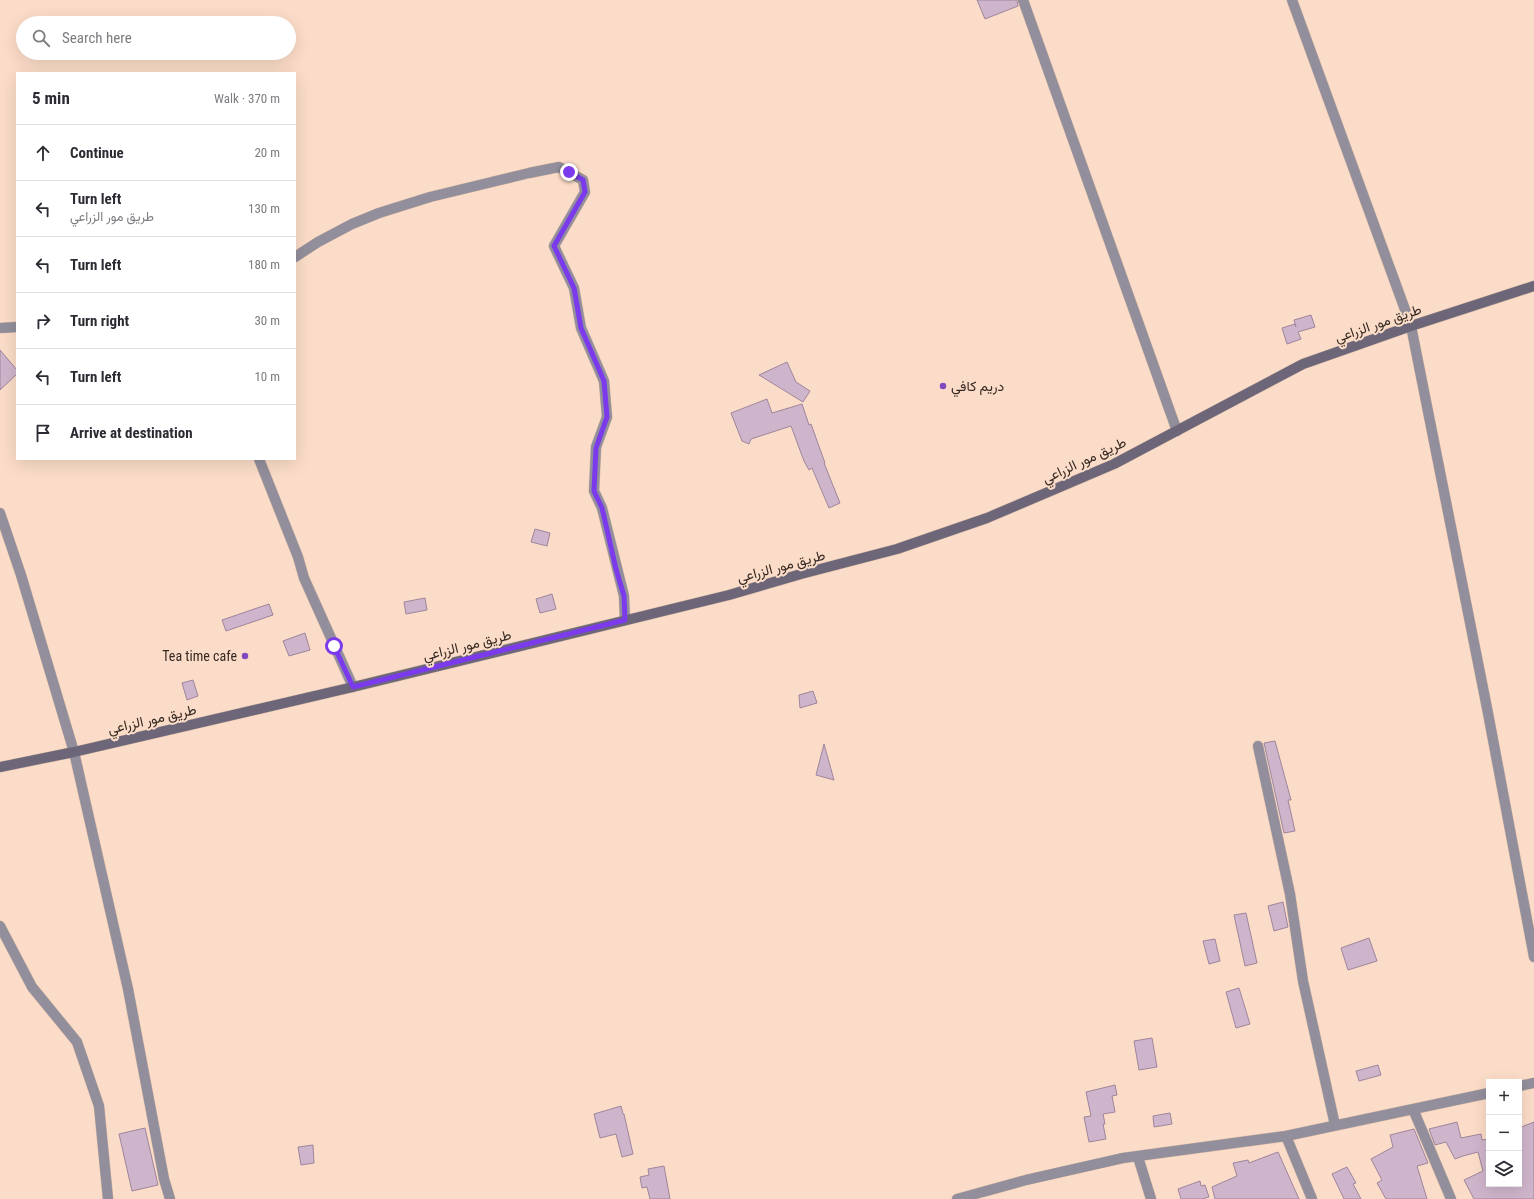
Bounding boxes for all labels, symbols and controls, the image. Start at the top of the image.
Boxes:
search box [16,16,296,60]
icon: search [30,27,52,49]
text: Search here [62,29,132,47]
text: 5 min [32,88,70,108]
text: Walk · 370 m [214,91,280,106]
icon: ahead [32,142,54,164]
text: Continue [70,144,124,162]
text: 20 m [254,145,280,160]
route end [560,163,578,181]
text: Turn left [70,190,121,208]
icon: left [32,198,54,220]
text: 130 m [248,201,280,216]
text: طريق مور الزراعي [70,209,154,224]
icon: left [32,254,54,276]
text: Turn left [70,256,121,274]
text: 180 m [248,257,280,272]
street label: طريق مور الزراعي [1333,301,1425,349]
icon: right [32,310,54,332]
text: Turn right [70,312,129,330]
text: 30 m [254,313,280,328]
icon: left [32,366,54,388]
text: Turn left [70,368,121,386]
text: 10 m [254,369,280,384]
place label: دريم كافي [951,378,1005,398]
marker: دريم كافي [938,381,948,391]
icon: arrive [32,422,54,444]
text: Arrive at destination [70,424,193,442]
street label: طريق مور الزراعي [1040,434,1130,490]
street label: طريق مور الزراعي [735,547,828,589]
street label: طريق مور الزراعي [421,626,514,668]
route start [325,637,343,655]
place label: Tea time cafe [162,648,237,664]
marker: Tea time cafe [240,651,250,661]
street label: طريق مور الزراعي [106,701,199,741]
map controls [1486,1079,1522,1187]
button: + [1486,1079,1522,1115]
button: − [1486,1115,1522,1151]
button: layers [1486,1151,1522,1187]

